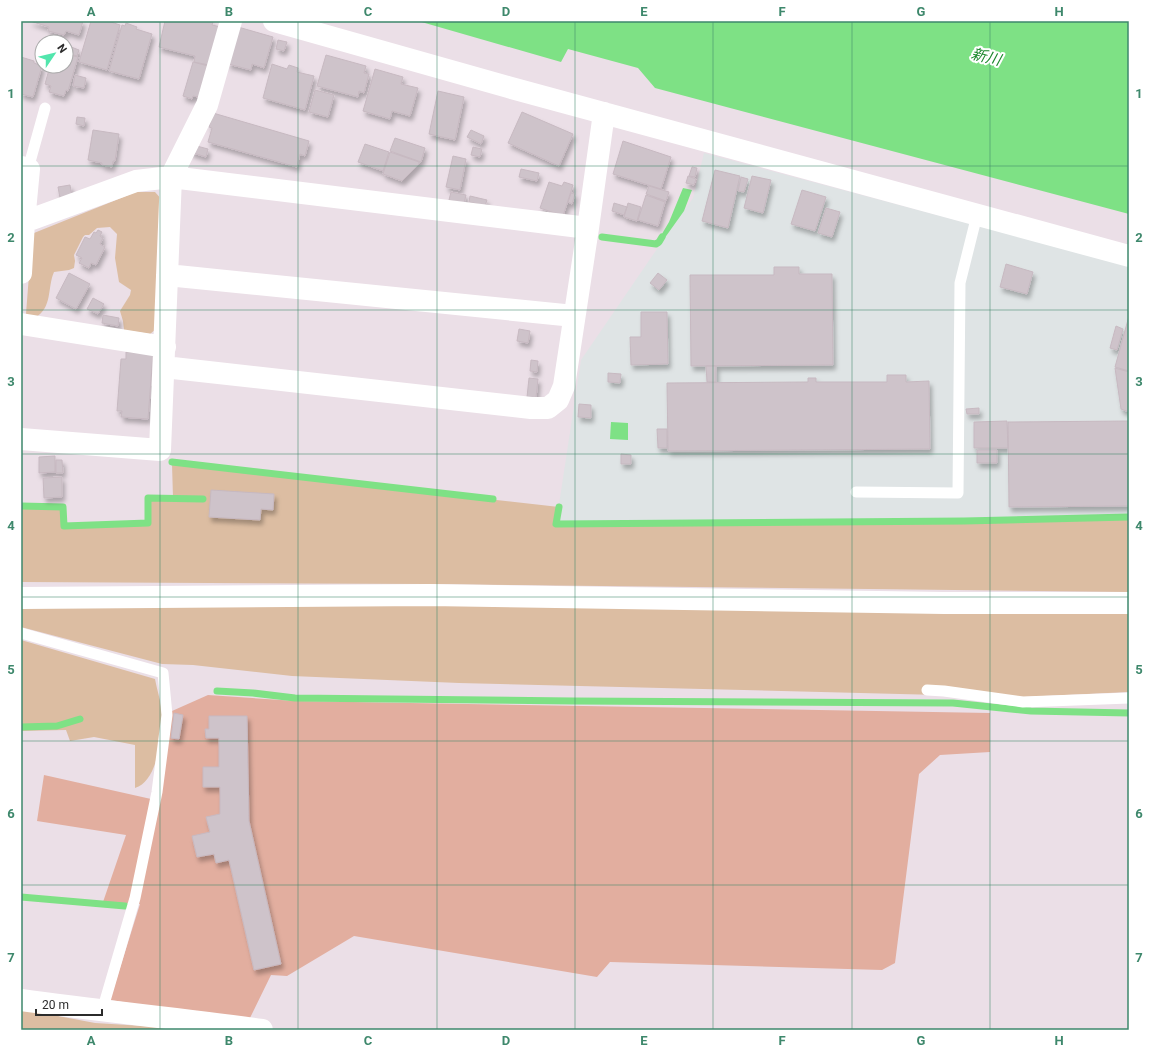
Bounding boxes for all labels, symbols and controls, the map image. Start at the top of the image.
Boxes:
text: A [87,4,96,19]
text: B [225,4,233,19]
text: C [364,4,373,19]
text: D [502,4,510,19]
text: E [640,4,648,19]
text: F [778,4,786,19]
text: G [917,4,926,19]
text: H [1054,4,1064,19]
north arrow [34,34,74,74]
text: N [54,42,69,56]
water label: 新川 [969,45,1005,70]
text: 1 [7,86,15,101]
text: 1 [1135,86,1143,101]
text: 2 [7,230,15,245]
text: 2 [1135,230,1143,245]
text: 3 [7,374,15,389]
text: 3 [1135,374,1143,389]
text: 4 [7,518,15,533]
text: 4 [1135,518,1143,533]
text: 5 [7,662,15,677]
text: 5 [1135,662,1143,677]
text: 6 [7,806,15,821]
text: 6 [1135,806,1143,821]
text: 7 [7,950,15,965]
text: 7 [1135,950,1143,965]
scale bar [36,991,102,1017]
text: 20 m [42,998,69,1012]
text: A [87,1033,96,1048]
text: B [225,1033,233,1048]
text: C [364,1033,373,1048]
text: D [502,1033,510,1048]
text: E [640,1033,648,1048]
text: F [778,1033,786,1048]
text: G [917,1033,926,1048]
text: H [1054,1033,1064,1048]

